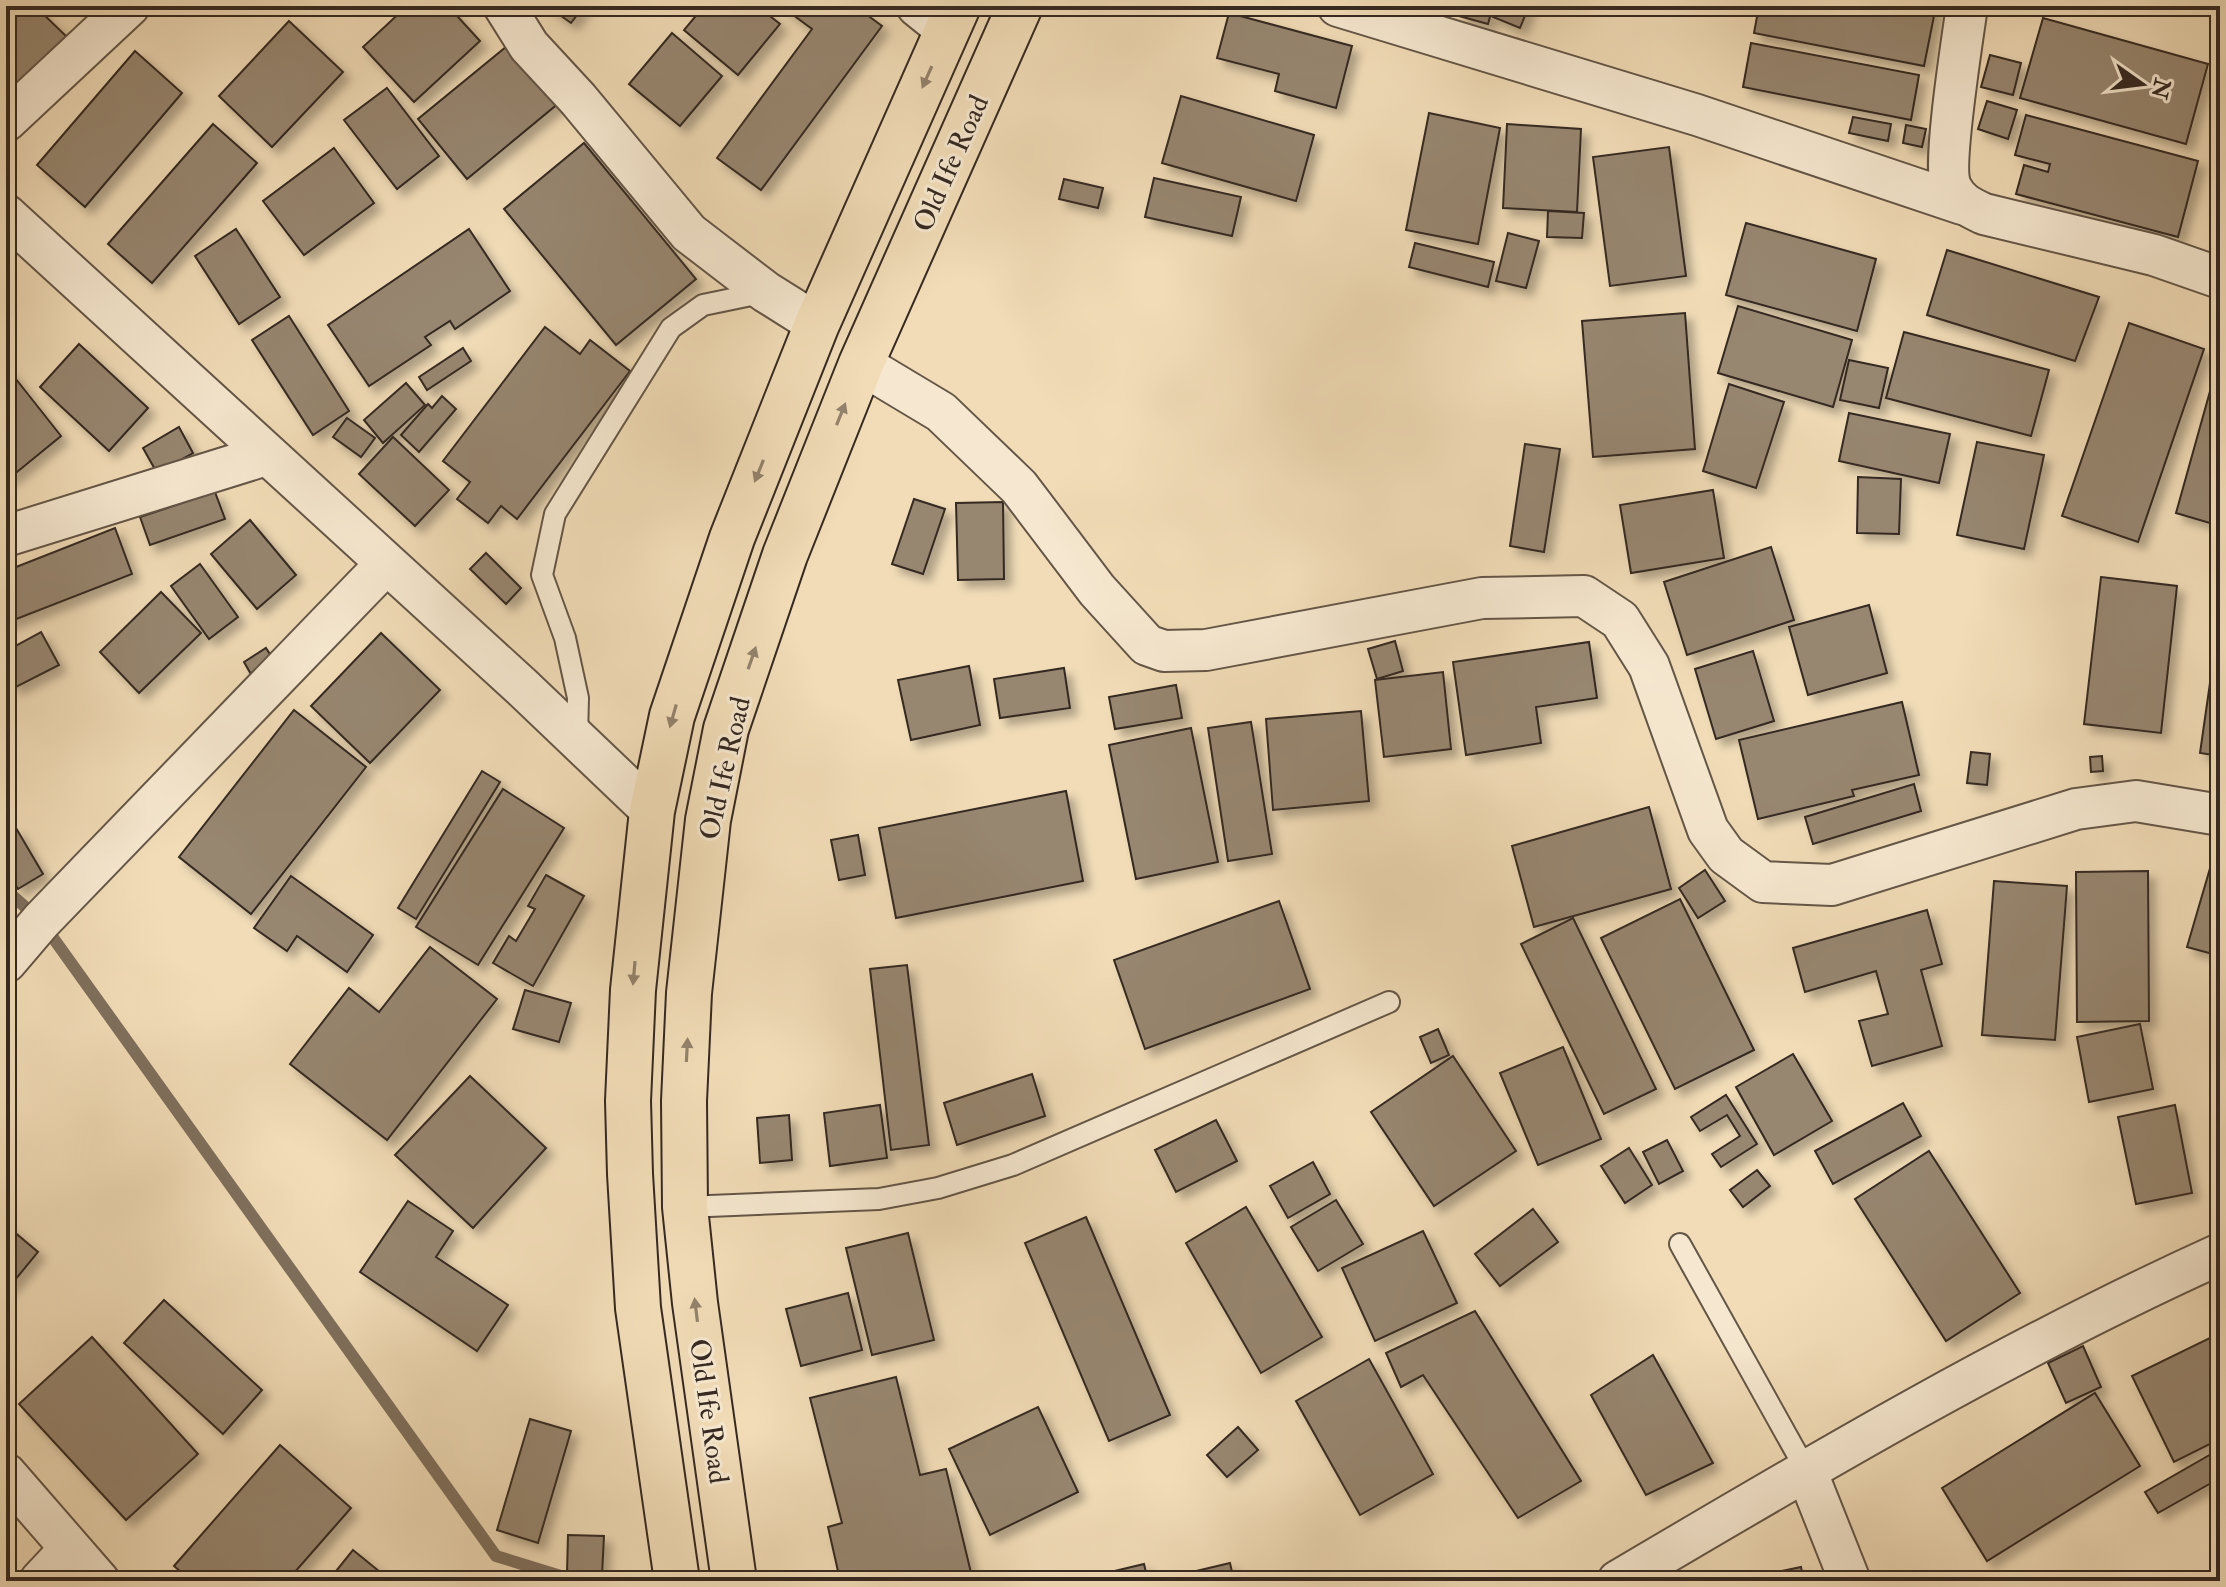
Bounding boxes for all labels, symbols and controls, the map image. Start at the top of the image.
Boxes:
north arrow [2102,44,2182,124]
one-way arrow [920,66,934,89]
text: N [2144,75,2177,102]
street label: Old Ife Road [906,90,997,237]
one-way arrow [835,402,848,426]
one-way arrow [752,459,765,483]
one-way arrow [746,645,758,669]
street label: Old Ife Road [692,693,759,843]
one-way arrow [666,704,678,729]
one-way arrow [628,961,641,986]
one-way arrow [680,1037,693,1062]
one-way arrow [689,1297,702,1322]
street label: Old Ife Road [681,1337,736,1486]

